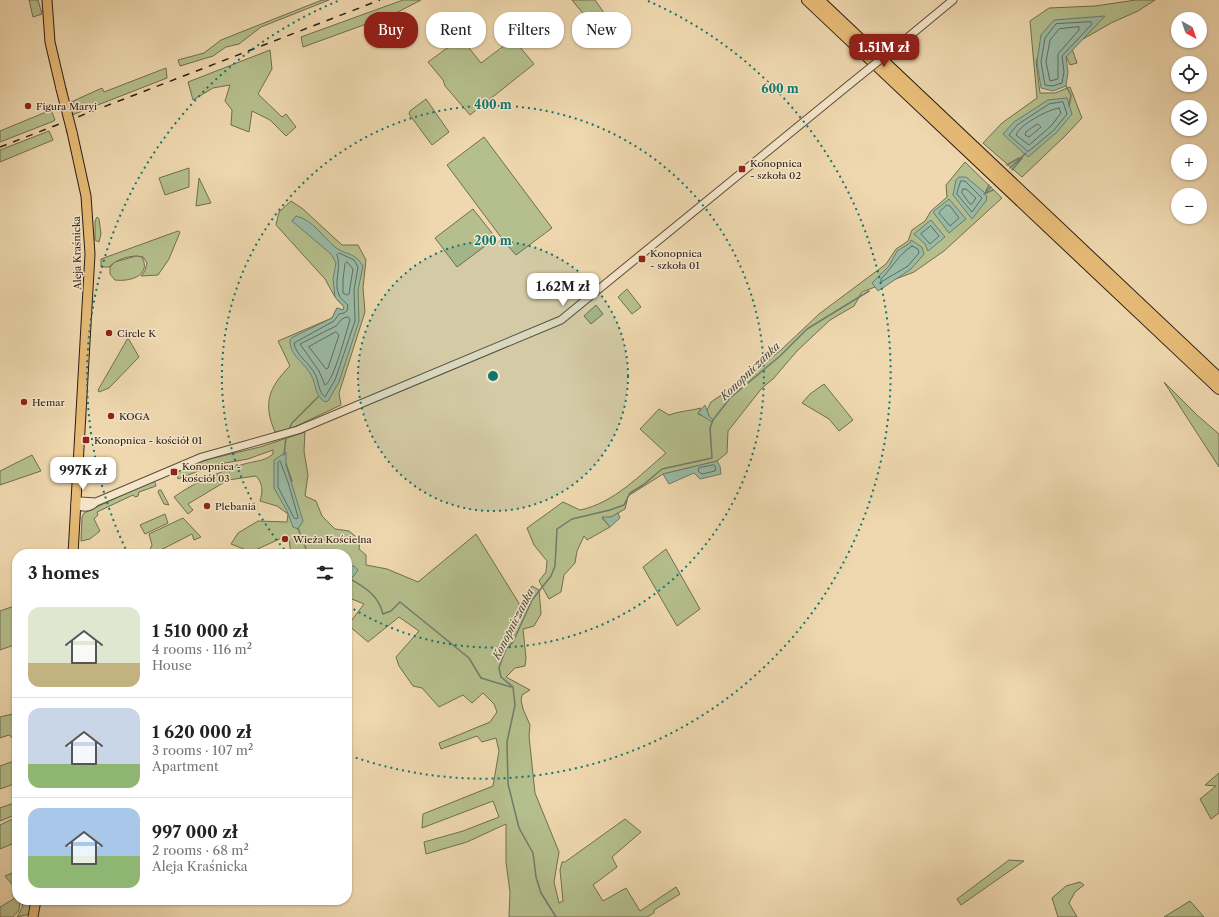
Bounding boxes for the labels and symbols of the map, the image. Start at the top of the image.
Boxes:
north arrow [1171,12,1207,48]
pin: 1.51M zł [843,34,925,68]
text: 600 m [761,81,799,96]
text: 400 m [474,97,512,112]
place label: Figura Maryi [36,100,97,113]
marker: Figura Maryi [23,101,33,111]
place label: Konopnica - szkoła 02 [750,157,803,182]
marker: Konopnica - szkoła 02 [737,164,747,174]
street label: Aleja Kraśnicka [70,215,84,291]
text: 200 m [474,233,512,248]
place label: Konopnica - szkoła 01 [650,247,703,272]
marker: Konopnica - szkoła 01 [637,254,647,264]
pin: 1.62M zł [522,273,604,307]
place label: Circle K [117,327,157,340]
marker: Circle K [104,328,114,338]
water label: Konopniczanka [716,339,783,404]
centre of rings [486,369,500,383]
place label: Hemar [32,396,66,409]
marker: Hemar [19,397,29,407]
place label: KOGA [119,410,150,423]
marker: KOGA [106,411,116,421]
place label: Konopnica - kościół 01 [94,434,203,447]
marker: Konopnica - kościół 01 [81,435,91,445]
pin: 997K zł [46,457,120,491]
place label: Konopnica - kościół 03 [182,460,241,485]
marker: Konopnica - kościół 03 [169,467,179,477]
place label: Plebania [215,500,257,513]
marker: Plebania [202,501,212,511]
place label: Wieża Kościelna [292,533,373,546]
marker: Wieża Kościelna [280,534,290,544]
water label: Konopniczanka [489,586,537,663]

